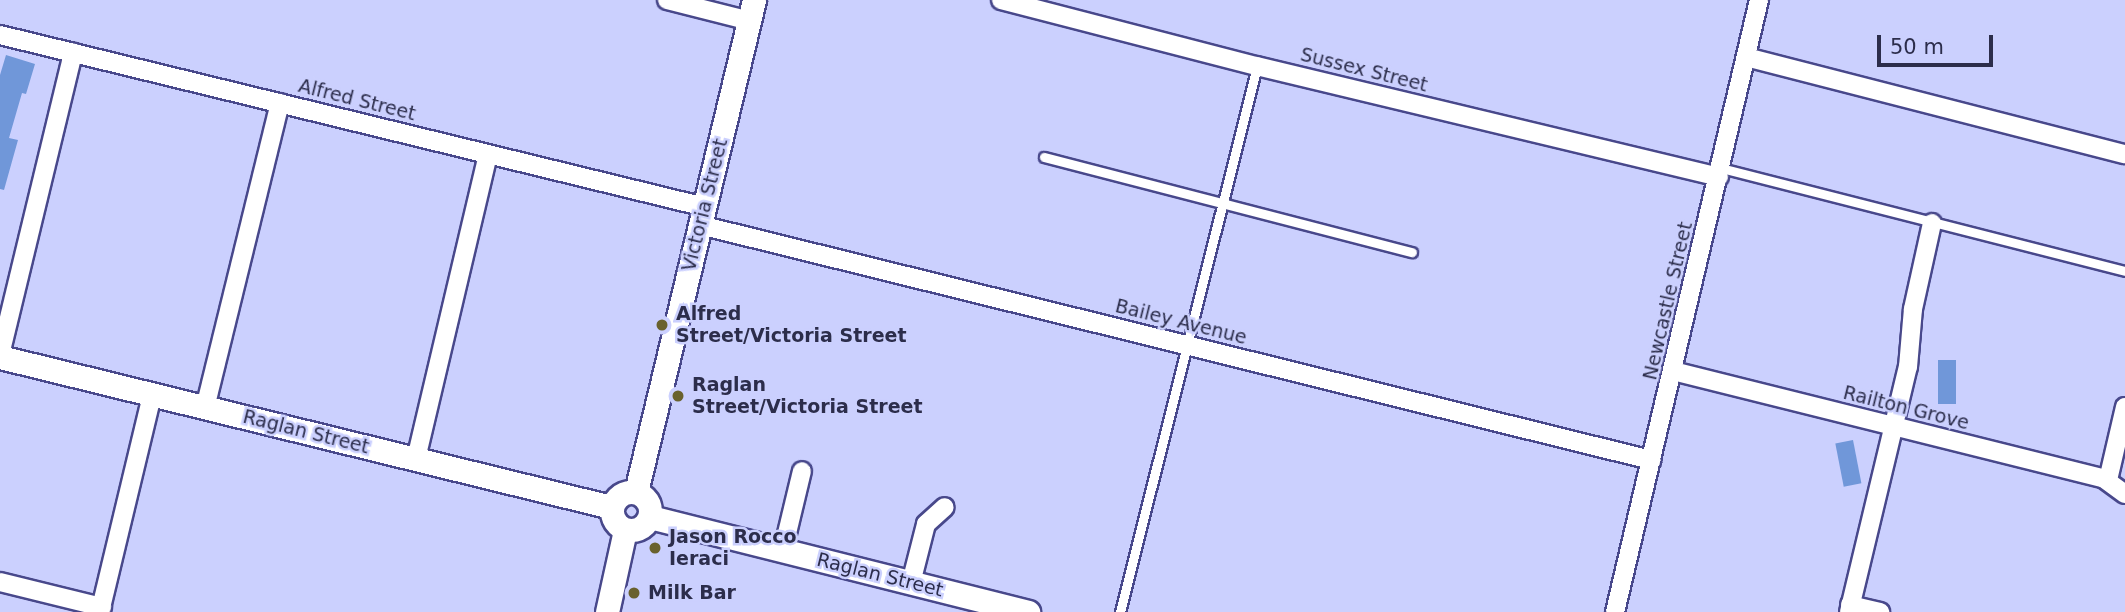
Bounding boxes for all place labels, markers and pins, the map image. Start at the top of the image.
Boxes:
place label: Alfred Street/Victoria Street [676,303,907,347]
marker: Alfred Street/Victoria Street [654,317,670,333]
place label: Raglan Street/Victoria Street [692,374,923,418]
marker: Raglan Street/Victoria Street [670,388,686,404]
place label: Jason Rocco Ieraci [669,526,797,570]
marker: Jason Rocco Ieraci [647,540,663,556]
place label: Milk Bar [648,582,736,604]
marker: Milk Bar [626,585,642,601]

